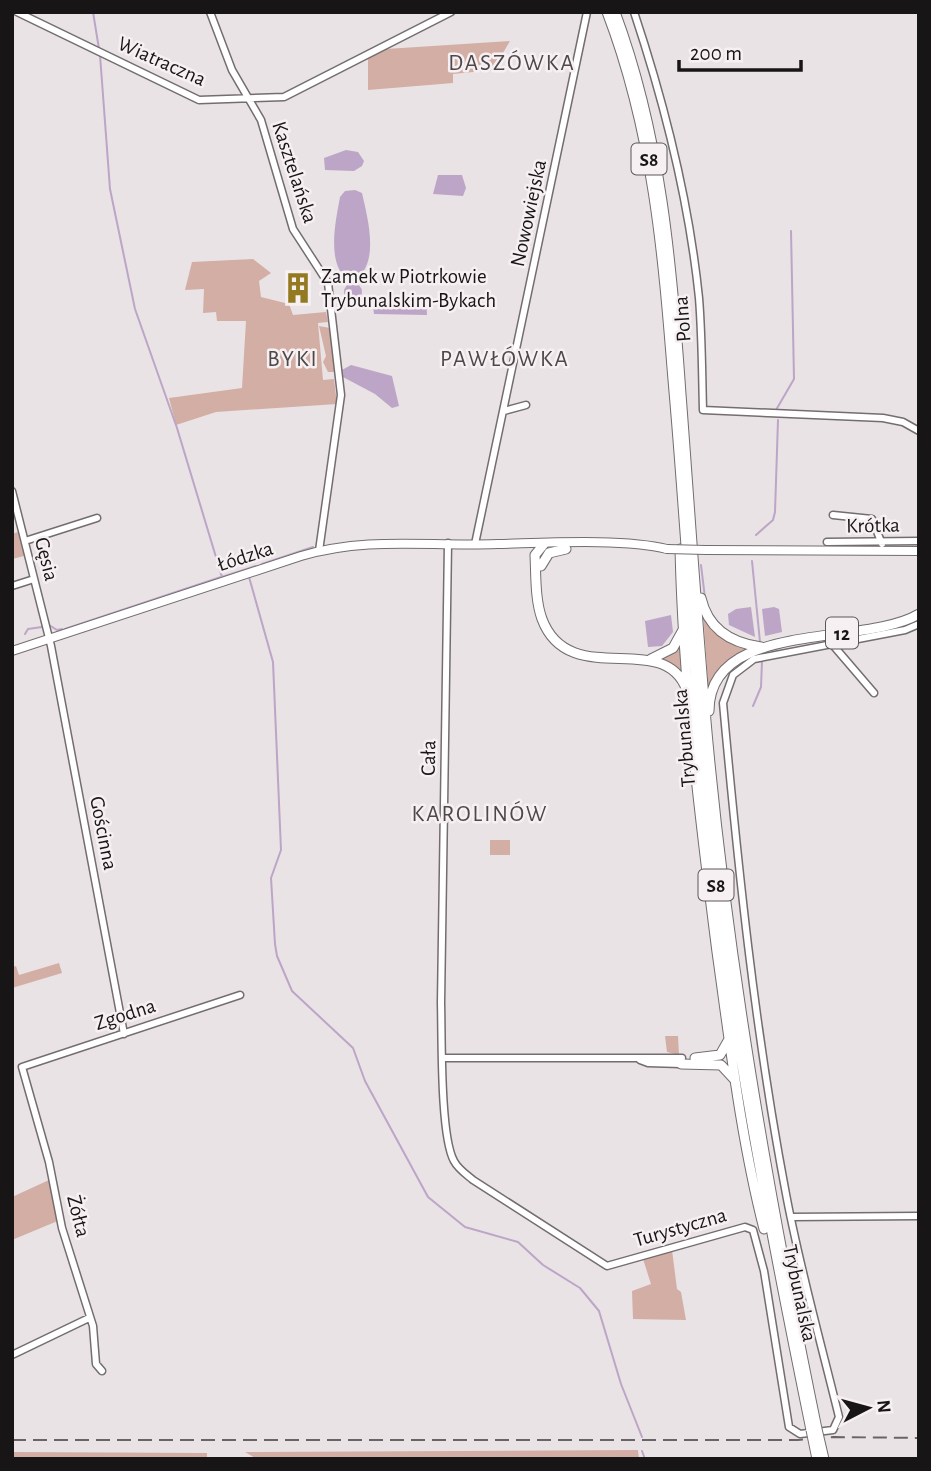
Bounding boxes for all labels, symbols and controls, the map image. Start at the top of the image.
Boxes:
scale bar [679,28,802,72]
street label: Wiatraczna [115,33,209,90]
text: 200 m [690,43,742,64]
district label: DASZÓWKA [448,49,576,75]
street label: Kasztelańska [268,119,321,226]
road number: S8 [632,144,666,174]
street label: Nowowiejska [507,157,550,269]
place label: Zamek w Piotrkowie Trybunalskim-Bykach [321,266,496,311]
building icon: Zamek w Piotrkowie Trybunalskim-Bykach [281,271,315,305]
street label: Polna [670,295,695,343]
district label: PAWŁÓWKA [440,345,570,371]
district label: BYKI [267,348,319,371]
street label: Krótka [846,515,900,536]
street label: Gęsia [31,535,62,583]
street label: Łódzka [215,538,276,575]
road number: 12 [826,618,858,648]
street label: Trybunalska [670,688,699,788]
street label: Cała [418,740,439,776]
street label: Gościnna [86,794,121,872]
district label: KAROLINÓW [412,800,548,826]
road number: S8 [698,870,734,900]
street label: Zgodna [92,995,158,1034]
street label: Żółta [63,1193,95,1240]
street label: Turystyczna [631,1204,729,1251]
street label: Trybunalska [779,1243,820,1344]
north arrow [833,1373,903,1443]
text: N [873,1399,894,1414]

